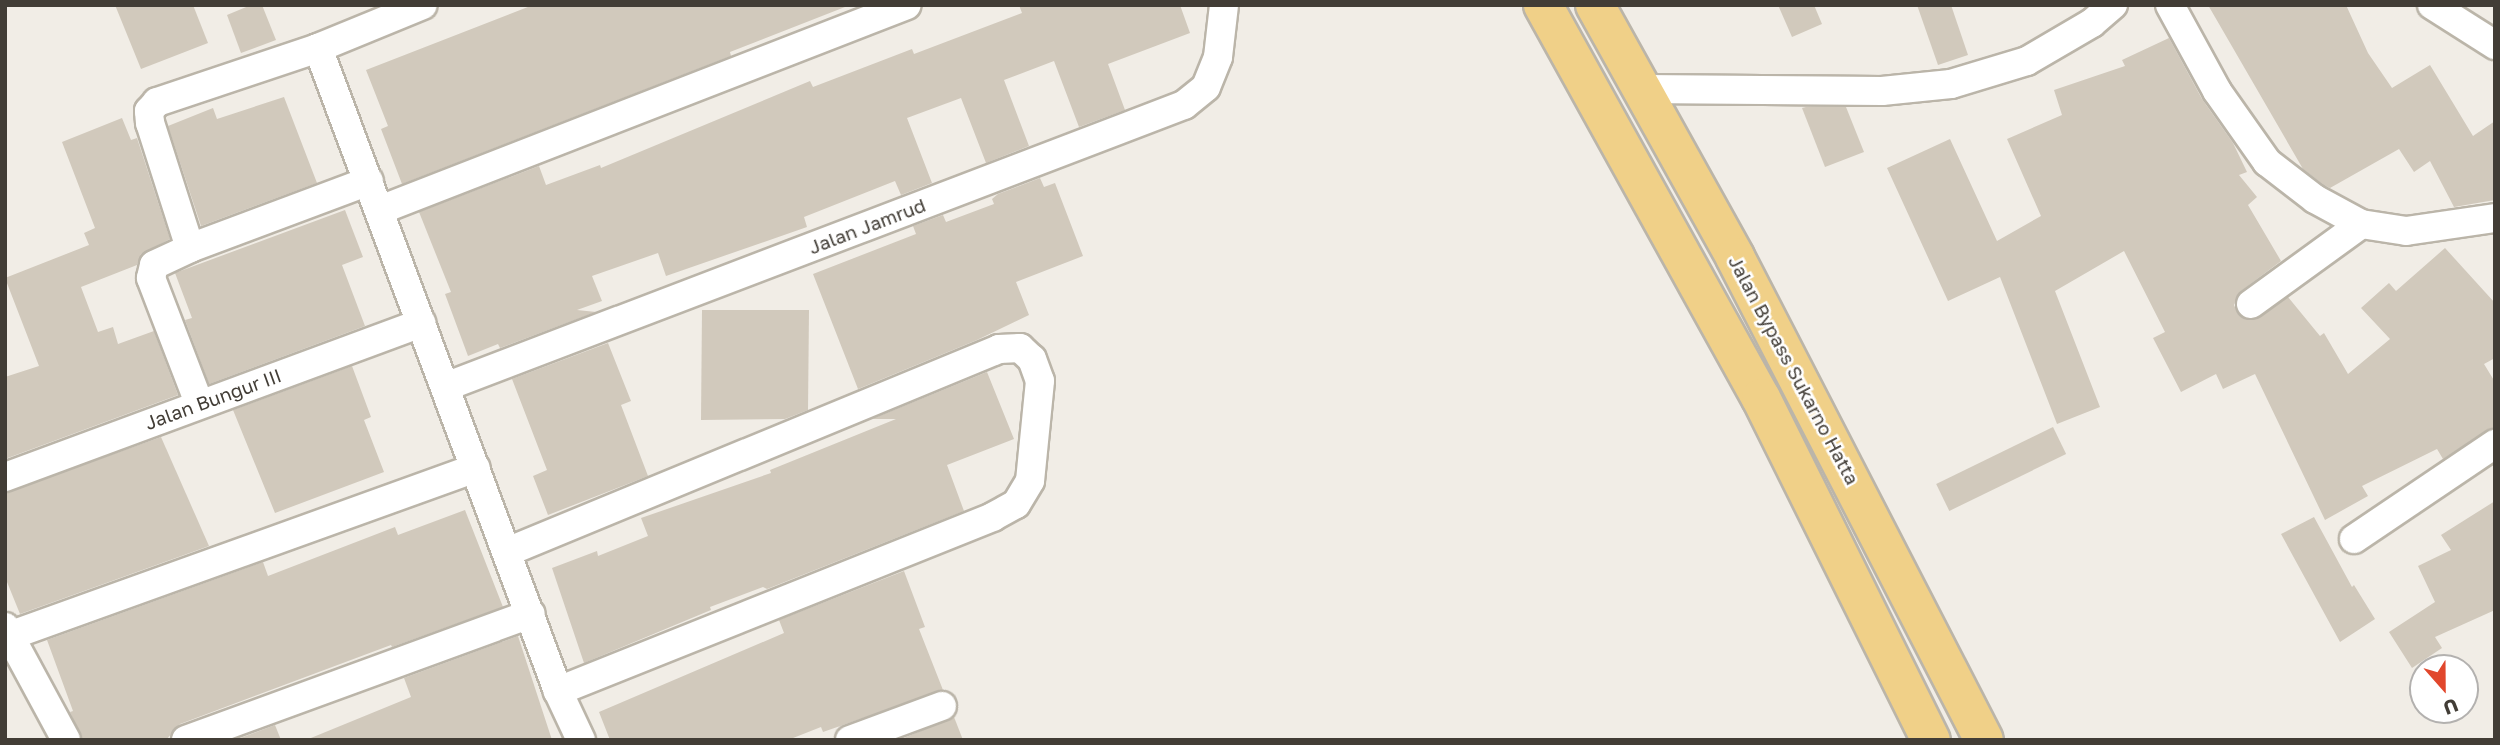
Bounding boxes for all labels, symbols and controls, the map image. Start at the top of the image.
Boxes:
street label: Jalan Jamrud [805,193,929,259]
street label: Jalan Bypass Sukarno Hatta [1724,252,1864,488]
street label: Jalan Bungur III [142,364,284,434]
north arrow [2409,654,2479,724]
text: U [2440,694,2462,720]

